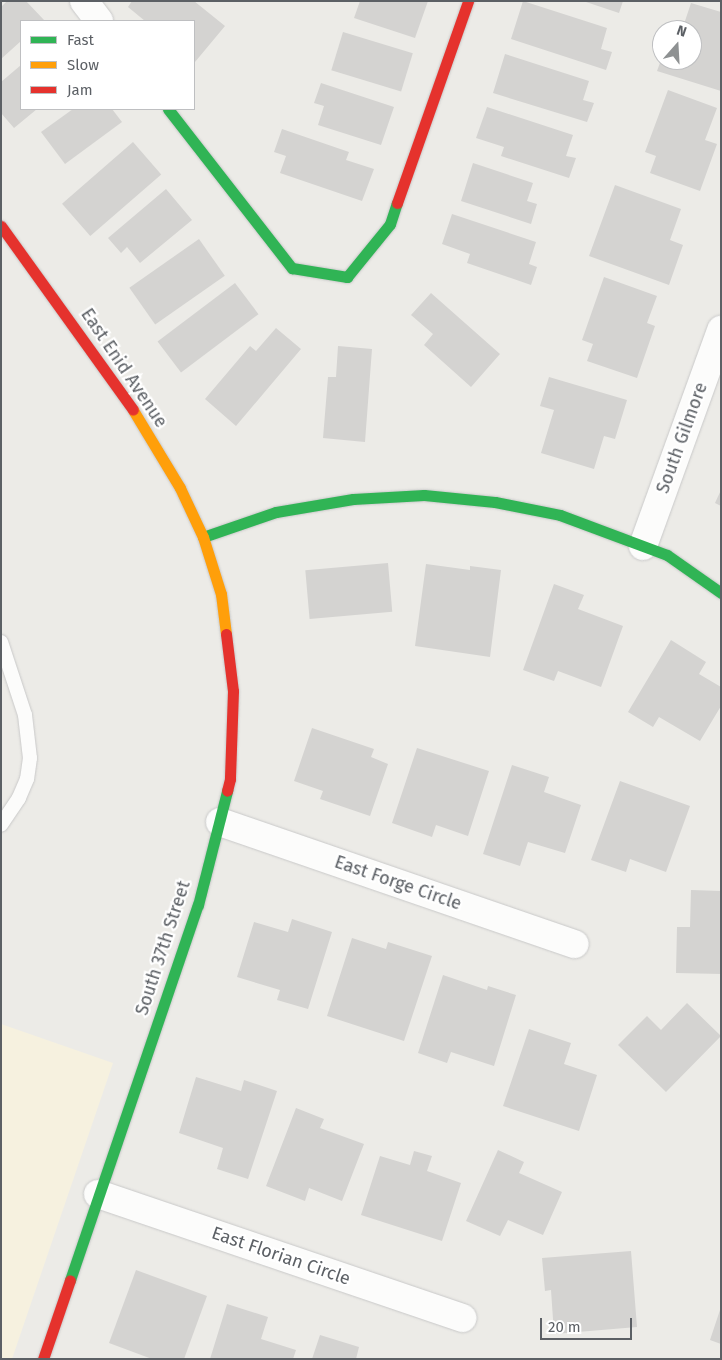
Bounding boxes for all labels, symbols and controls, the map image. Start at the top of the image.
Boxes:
legend [20,20,195,110]
north arrow [652,20,702,70]
text: N [675,22,689,41]
text: Fast [67,31,94,49]
text: Slow [67,56,99,74]
text: Jam [67,81,93,99]
street label: East Enid Avenue [76,304,172,432]
street label: South Gilmore [652,380,712,496]
street label: East Forge Circle [332,851,464,915]
street label: South 37th Street [131,878,195,1018]
street label: East Florian Circle [209,1222,353,1290]
scale bar [542,1308,634,1340]
text: 20 m [548,1318,581,1336]

